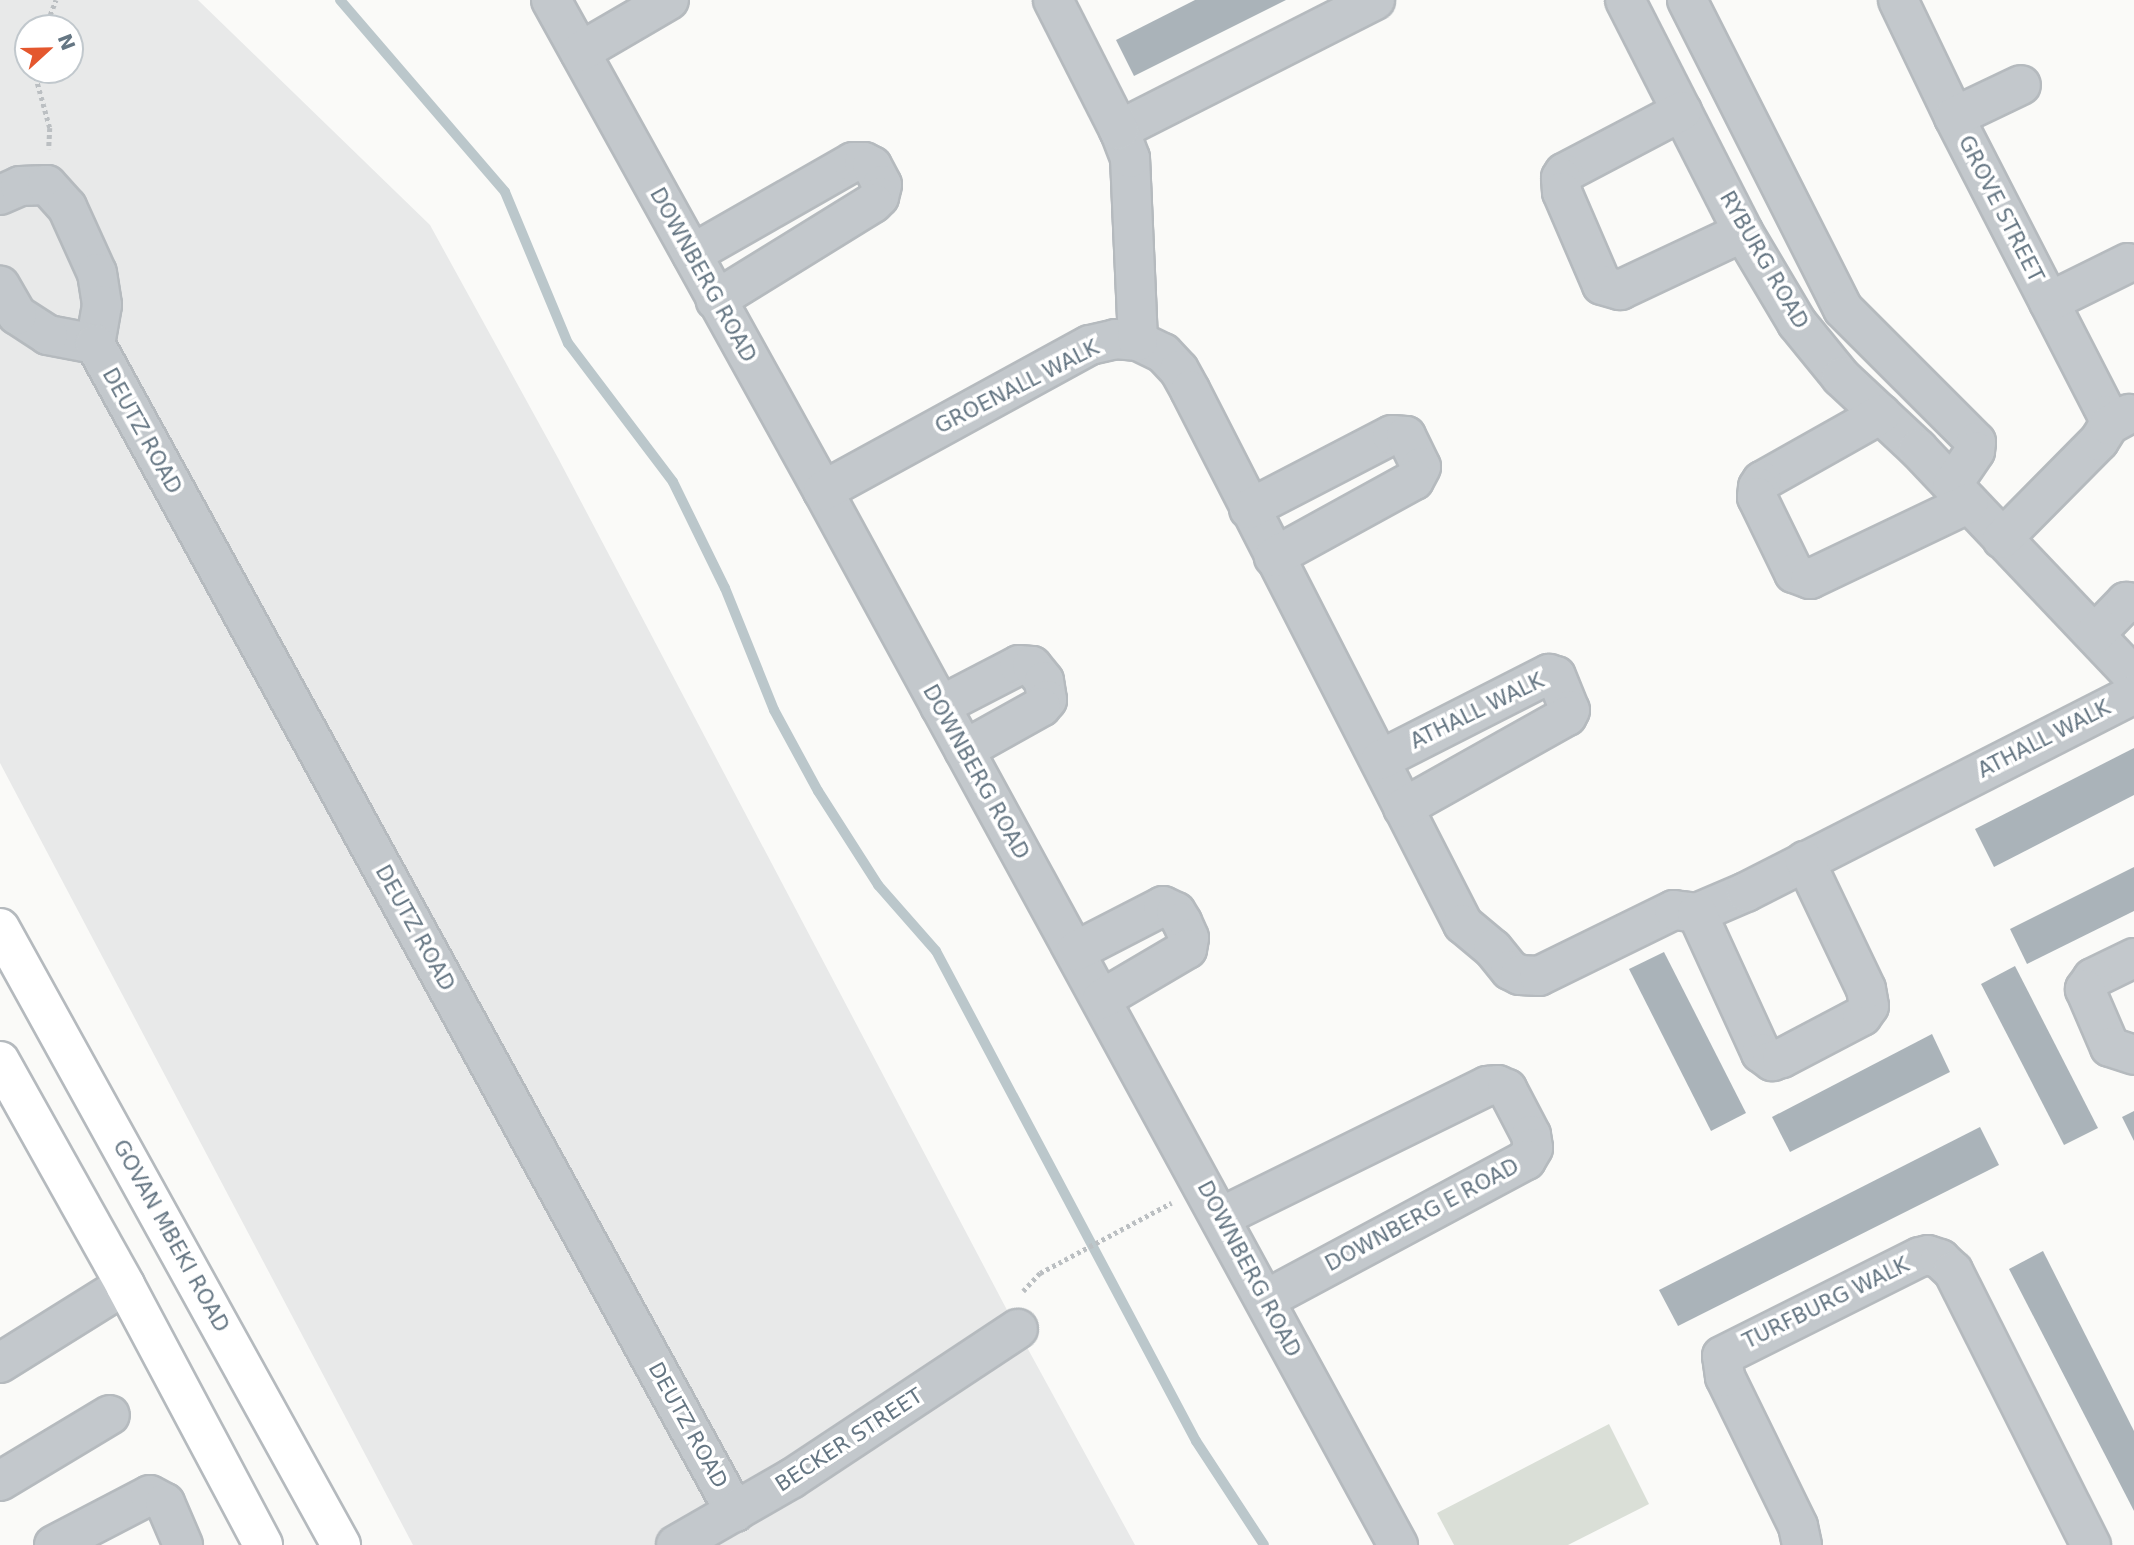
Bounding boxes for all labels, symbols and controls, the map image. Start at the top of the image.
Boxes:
north arrow [14,14,84,84]
text: N [53,30,80,53]
street label: GROVE STREET [1953,131,2049,287]
street label: DOWNBERG ROAD [645,183,761,367]
street label: RYBURG ROAD [1714,187,1814,333]
street label: GROENALL WALK [931,335,1103,439]
street label: DEUTZ ROAD [97,364,187,498]
street label: ATHALL WALK [1406,668,1548,754]
street label: DOWNBERG ROAD [918,680,1034,864]
street label: ATHALL WALK [1974,695,2114,783]
street label: DEUTZ ROAD [370,861,460,995]
street label: GOVAN MBEKI ROAD [108,1135,234,1337]
street label: DOWNBERG E ROAD [1321,1153,1523,1277]
street label: DOWNBERG ROAD [1192,1177,1306,1361]
street label: TURFBURG WALK [1739,1252,1913,1354]
street label: DEUTZ ROAD [643,1358,733,1492]
street label: BECKER STREET [771,1383,927,1497]

